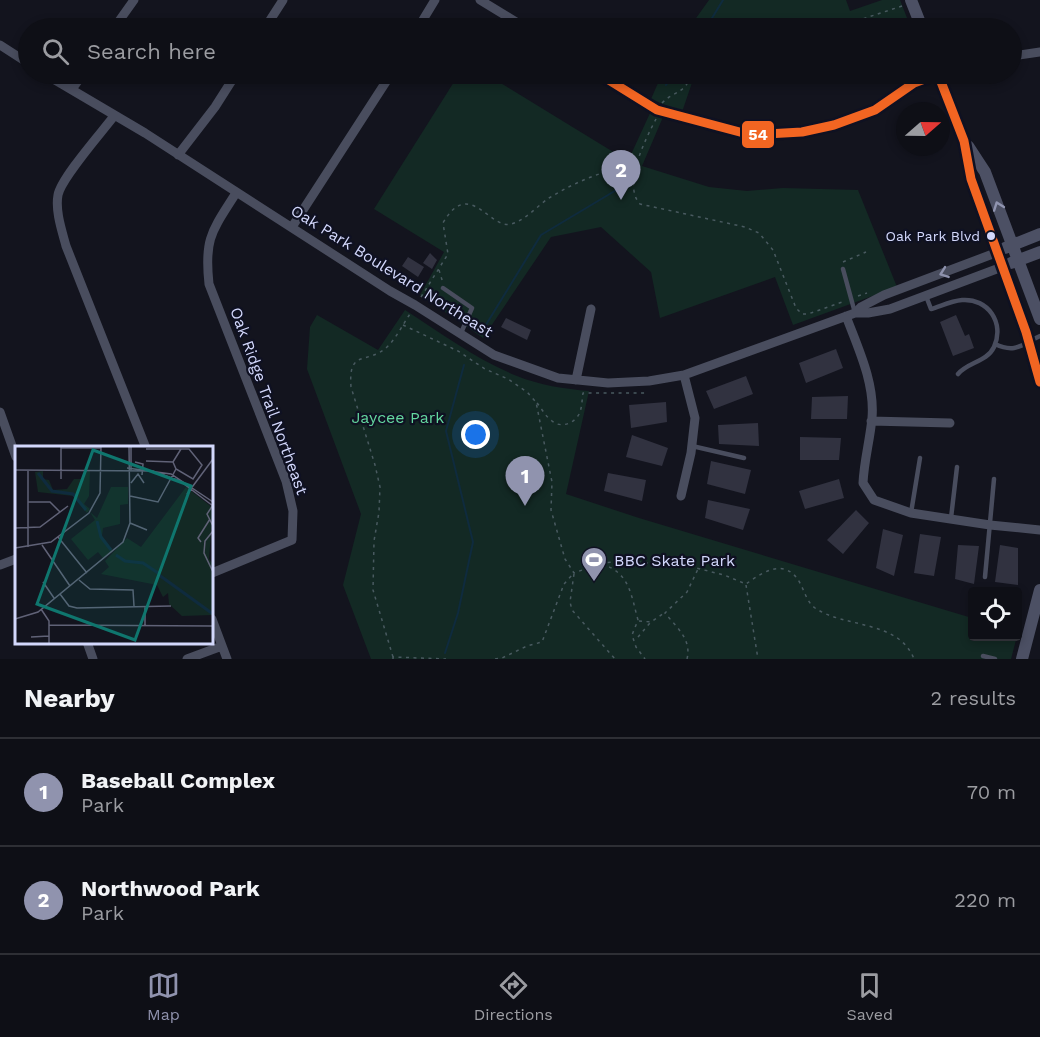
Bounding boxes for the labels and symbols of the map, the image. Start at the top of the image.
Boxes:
north arrow [896,102,950,156]
line badge: 54 [741,120,775,149]
text: 54 [748,125,768,144]
pin: 2 [602,150,640,200]
street label: Oak Park Boulevard Northeast [287,201,497,341]
one-way arrow [992,201,1005,212]
place label: Oak Park Blvd [885,228,980,244]
marker: Oak Park Blvd [985,230,997,242]
one-way arrow [939,266,950,278]
street label: Oak Ridge Trail Northeast [226,305,312,498]
park label: Jaycee Park [352,408,444,427]
your location [461,420,490,449]
inset map [15,446,213,644]
pin: 1 [506,456,544,506]
sports icon: BBC Skate Park [579,545,609,583]
place label: BBC Skate Park [614,551,735,570]

